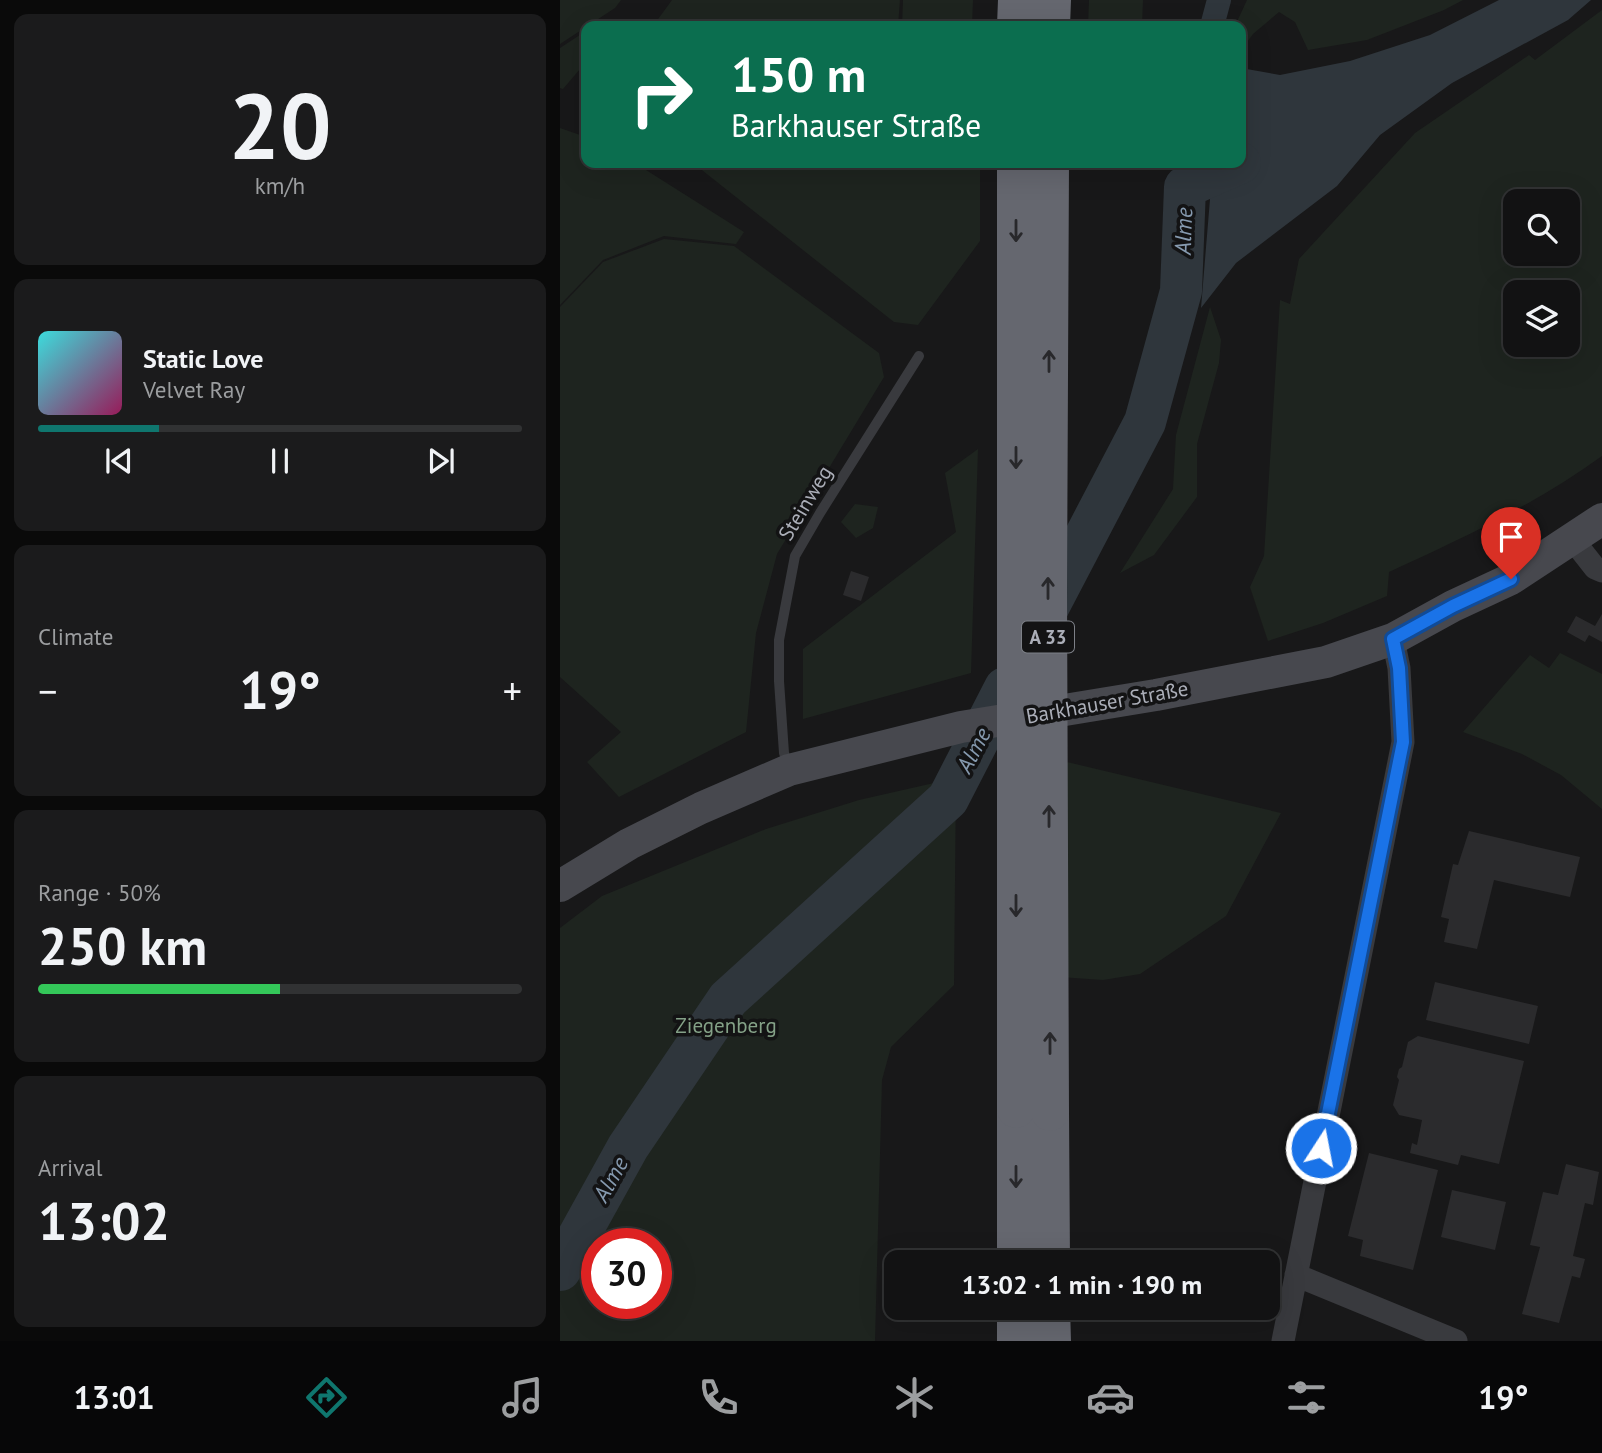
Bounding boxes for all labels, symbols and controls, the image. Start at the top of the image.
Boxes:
text: 150 m [731,42,866,106]
icon: right [616,49,707,140]
text: 20 [228,66,332,184]
text: Barkhauser Straße [731,104,981,146]
text: km/h [255,171,305,200]
map controls [1503,189,1580,357]
button: search [1503,189,1580,266]
water label: Alme [1168,207,1198,256]
one-way arrow [1009,219,1023,242]
button: layers [1503,280,1580,357]
text: Static Love [143,342,264,375]
one-way arrow [1042,350,1056,373]
text: Velvet Ray [143,375,245,404]
icon: previous [100,442,138,480]
icon: pause [261,442,299,480]
icon: next [422,442,460,480]
one-way arrow [1009,447,1023,470]
street label: Steinweg [772,461,838,545]
pin [1481,507,1541,579]
icon: arrive [1492,518,1530,556]
one-way arrow [1041,577,1055,600]
text: Climate [38,622,113,651]
road number: A 33 [1022,622,1074,652]
text: 19° [239,656,321,723]
text: − [38,666,57,715]
text: + [503,666,522,715]
street label: Barkhauser Straße [1024,674,1190,730]
water label: Alme [949,722,997,779]
one-way arrow [1042,805,1056,828]
text: Range · 50% [38,878,161,907]
one-way arrow [1009,895,1023,918]
text: 250 km [38,912,207,979]
park label: Ziegenberg [675,1012,777,1039]
one-way arrow [1043,1032,1057,1055]
position arrow [1284,1111,1358,1185]
water label: Alme [585,1151,634,1208]
text: Arrival [38,1153,102,1182]
one-way arrow [1009,1165,1023,1188]
text: 13:02 [38,1187,170,1254]
speed limit sign: 30 [581,1228,672,1319]
text: 13:02 · 1 min · 190 m [962,1268,1202,1301]
icon: directions [302,1373,351,1422]
icon: music [498,1373,547,1422]
icon: phone [694,1373,743,1422]
icon: climate [890,1373,939,1422]
icon: car [1086,1373,1135,1422]
icon: filters [1282,1373,1331,1422]
text: 13:01 [74,1376,155,1418]
text: 19° [1478,1376,1528,1418]

